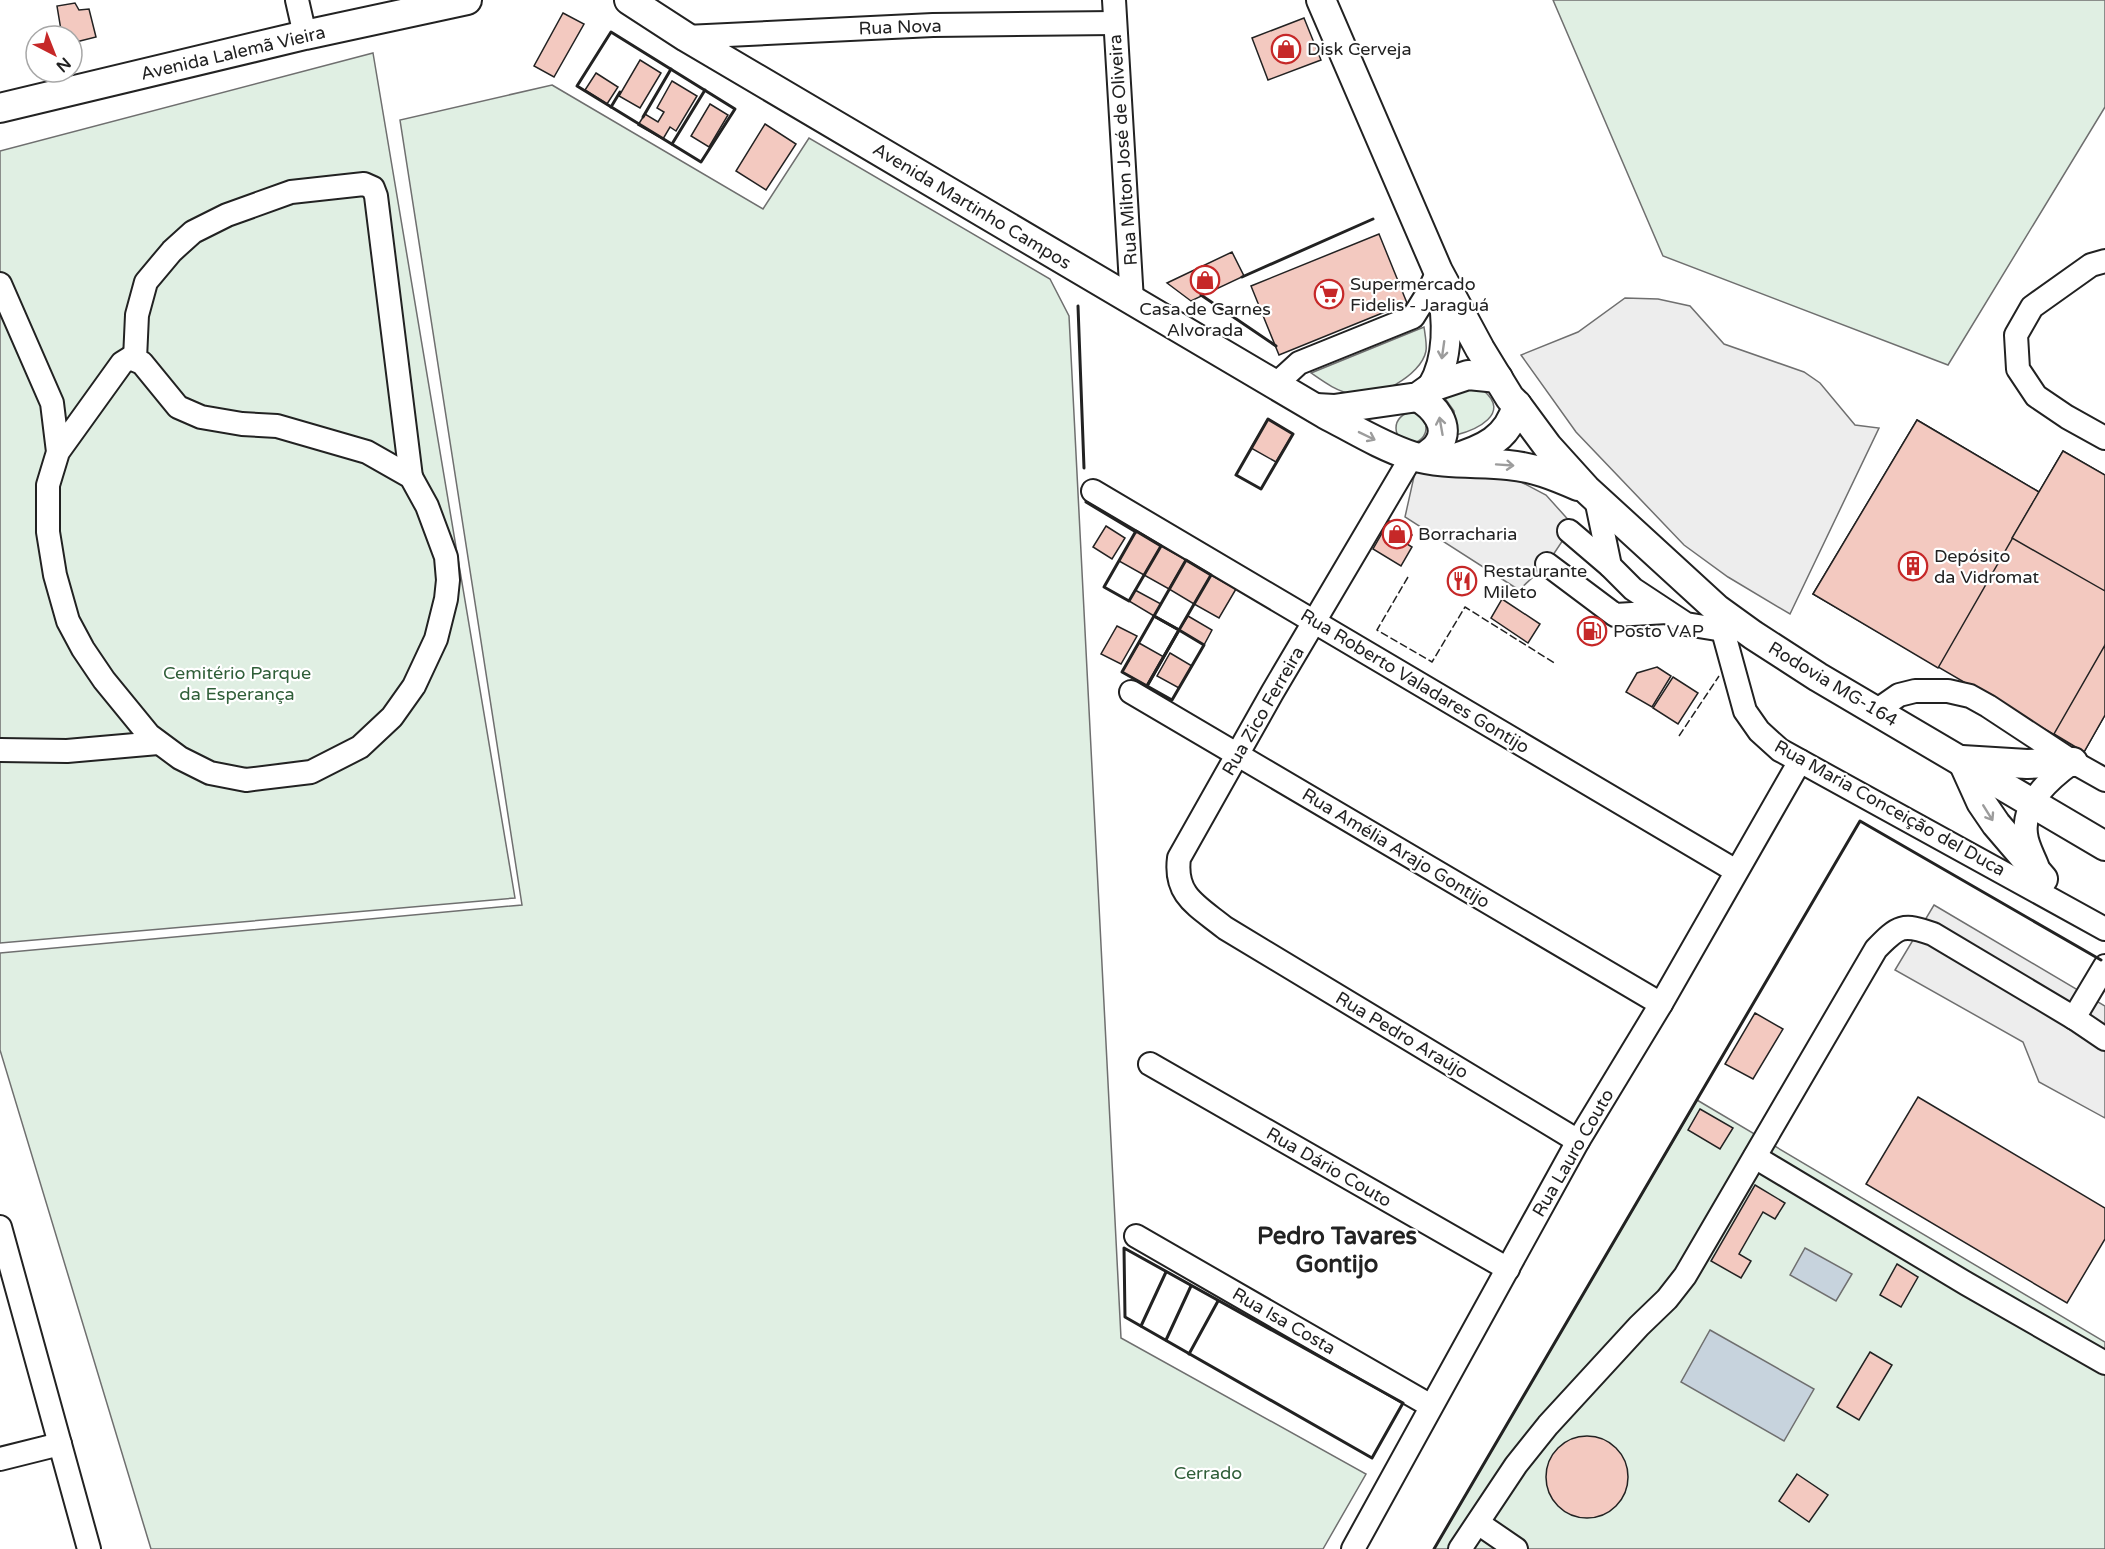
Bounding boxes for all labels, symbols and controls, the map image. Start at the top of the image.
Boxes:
street label: Rua Nova [858,15,942,39]
street label: Avenida Lalemã Vieira [138,21,328,85]
north arrow [24,24,84,84]
shop icon: Disk Cerveja [1270,33,1302,65]
street label: Rua Milton José de Oliveira [1104,34,1142,266]
place label: Disk Cerveja [1307,38,1412,60]
text: N [52,53,75,76]
street label: Avenida Martinho Campos [869,138,1075,274]
shop icon: Casa de Carnes Alvorada [1189,264,1221,296]
place label: Supermercado Fidelis - Jaraguá [1350,273,1489,316]
supermarket icon: Supermercado Fidelis - Jaraguá [1313,278,1345,310]
place label: Casa de Carnes Alvorada [1139,298,1271,341]
one-way arrow [1438,340,1449,360]
one-way arrow [1435,417,1446,436]
one-way arrow [1358,430,1376,442]
one-way arrow [1495,460,1515,471]
shop icon: Borracharia [1381,518,1413,550]
place label: Borracharia [1418,523,1517,545]
place label: Depósito da Vidromat [1934,545,2039,588]
building icon: Depósito da Vidromat [1897,550,1929,582]
place label: Restaurante Mileto [1483,560,1587,603]
restaurant icon: Restaurante Mileto [1446,565,1478,597]
street label: Rua Roberto Valadares Gontijo [1297,604,1533,758]
fuel station icon: Posto VAP [1576,615,1608,647]
place label: Posto VAP [1613,620,1704,642]
street label: Rodovia MG-164 [1764,637,1902,731]
street label: Rua Zico Ferreira [1217,643,1309,779]
park label: Cemitério Parque da Esperança [163,662,311,705]
street label: Rua Maria Conceição del Duca [1771,735,2009,881]
street label: Rua Amélia Arajo Gontijo [1298,783,1494,913]
one-way arrow [1983,804,1995,821]
street label: Rua Pedro Araújo [1332,987,1472,1083]
street label: Rua Lauro Couto [1527,1085,1619,1221]
street label: Rua Dário Couto [1263,1122,1396,1212]
district label: Pedro Tavares Gontijo [1257,1222,1417,1279]
street label: Rua Isa Costa [1228,1283,1340,1359]
park label: Cerrado [1174,1462,1242,1484]

